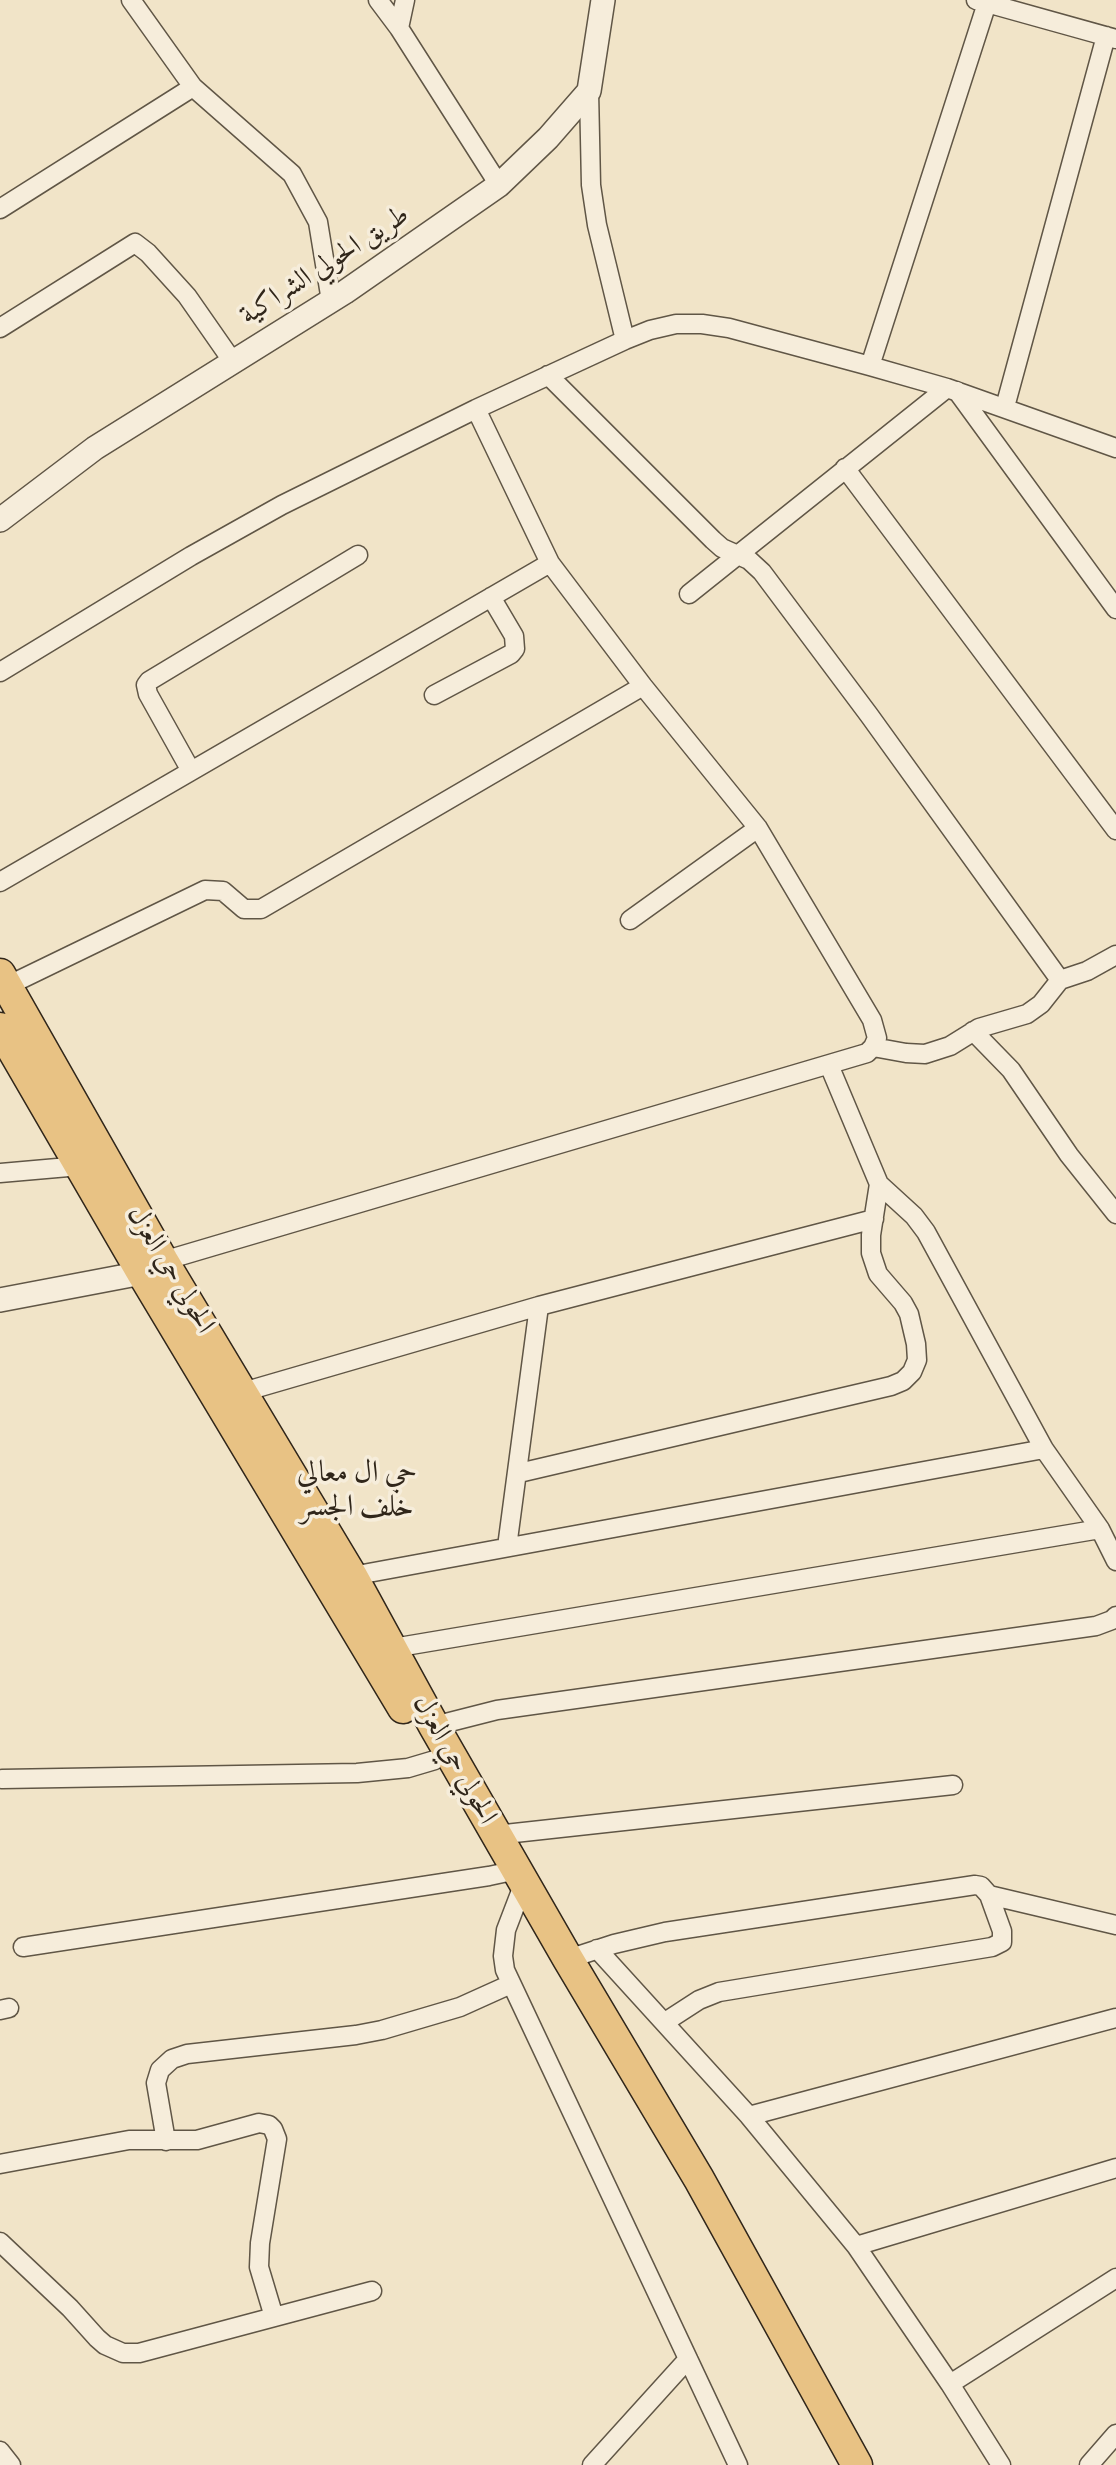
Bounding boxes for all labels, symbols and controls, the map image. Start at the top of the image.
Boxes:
street label: طريق الحولي الشراكية [234,199,416,333]
street label: الحولي حي العزل [119,1200,221,1340]
district label: حي ال معالي خلف الجسر [297,1456,417,1526]
street label: الحولي حي العزل [405,1689,503,1831]

